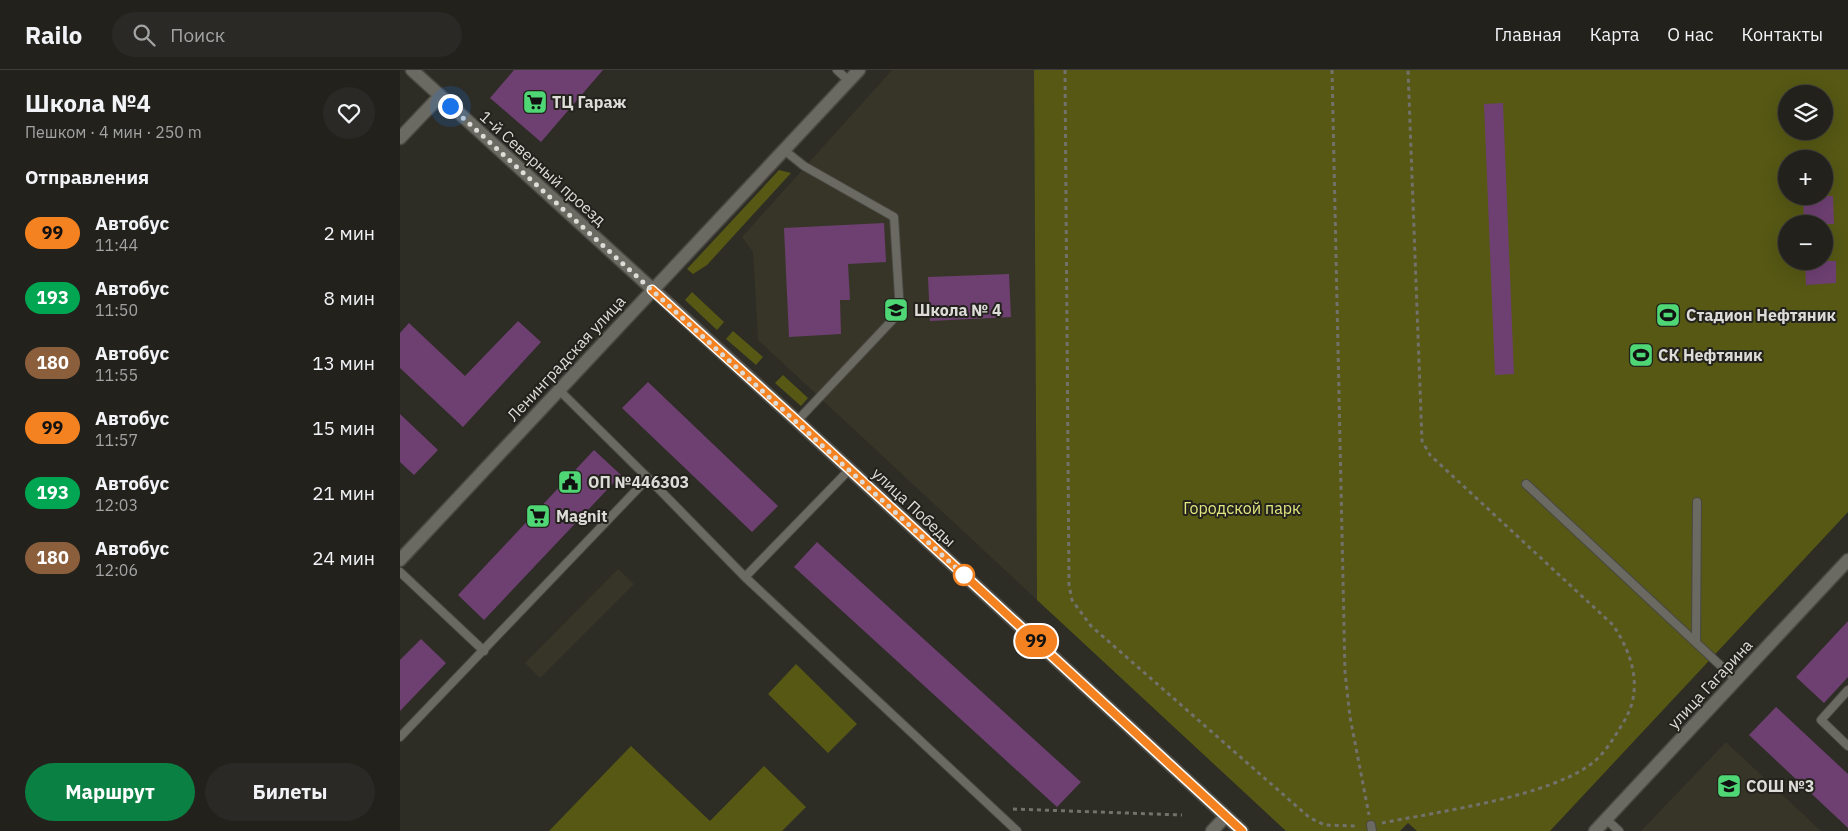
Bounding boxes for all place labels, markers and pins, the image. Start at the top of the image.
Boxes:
supermarket icon: ТЦ Гараж [522,89,548,115]
place label: ТЦ Гараж [552,92,627,112]
school or university icon: Школа № 4 [883,297,909,323]
place label: Школа № 4 [914,300,1002,320]
sports icon: Стадион Нефтяник [1655,302,1681,328]
place label: Стадион Нефтяник [1686,305,1836,325]
sports icon: СК Нефтяник [1628,342,1654,368]
place label: СК Нефтяник [1658,345,1763,365]
public building icon: ОП №446303 [557,469,583,495]
place label: ОП №446303 [588,472,689,492]
supermarket icon: Magnit [525,503,551,529]
place label: Magnit [556,506,607,526]
unlabelled marker [953,564,975,586]
school or university icon: СОШ №3 [1716,773,1742,799]
place label: СОШ №3 [1746,776,1814,796]

